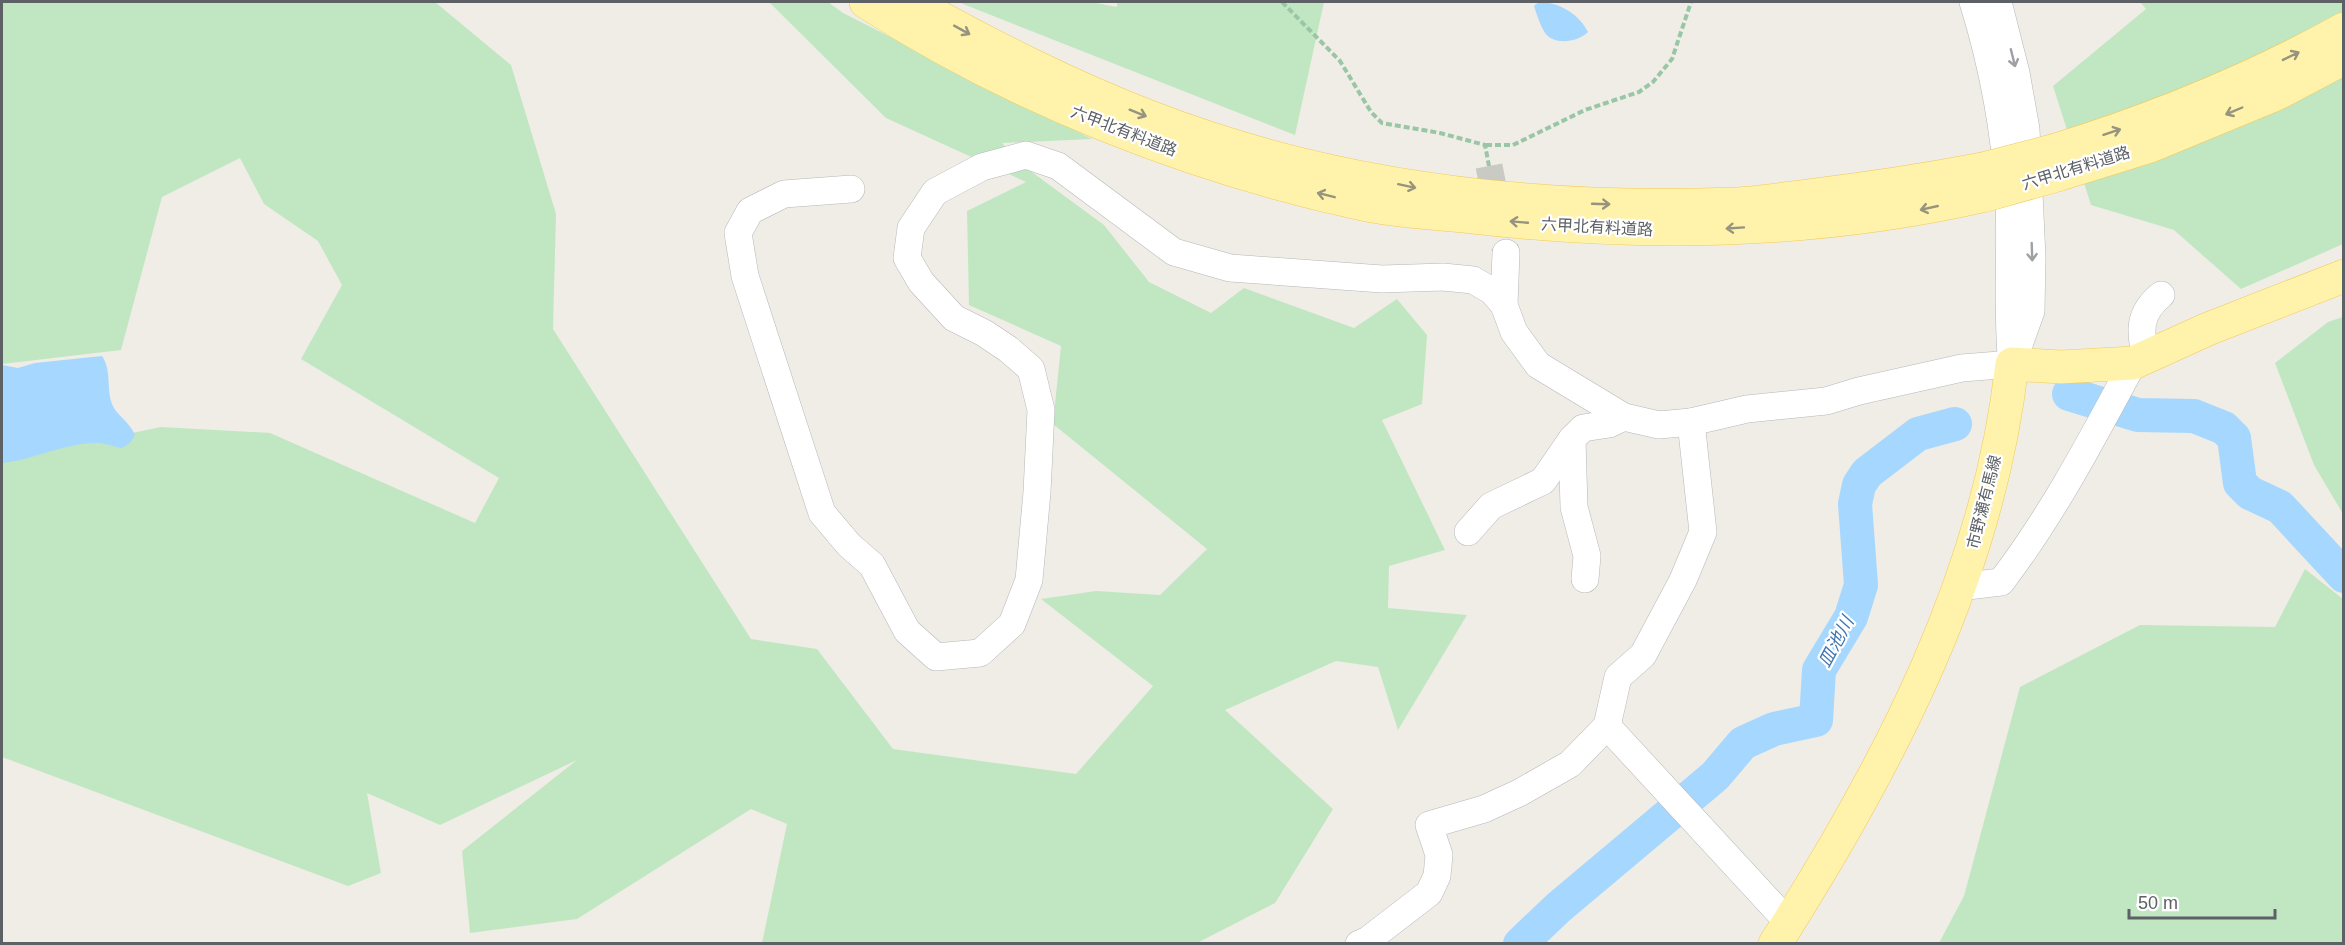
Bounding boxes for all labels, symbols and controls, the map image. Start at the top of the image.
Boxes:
one-way arrow [953,24,970,36]
one-way arrow [2007,48,2019,67]
one-way arrow [2282,49,2300,61]
street label: 六甲北有料道路 [1069,103,1179,159]
one-way arrow [2226,106,2244,118]
one-way arrow [1129,108,1147,119]
one-way arrow [2102,126,2121,137]
street label: 六甲北有料道路 [2020,143,2132,193]
one-way arrow [1398,180,1417,192]
one-way arrow [1317,189,1336,200]
one-way arrow [1591,198,1611,209]
one-way arrow [1919,203,1939,214]
one-way arrow [1510,216,1530,227]
street label: 六甲北有料道路 [1541,216,1653,238]
one-way arrow [1725,223,1745,234]
one-way arrow [2026,241,2038,261]
street label: 市野瀬有馬線 [1964,453,2004,551]
water label: 皿池川 [1814,612,1858,671]
scale bar [2129,882,2274,920]
text: 50 m [2138,893,2178,913]

